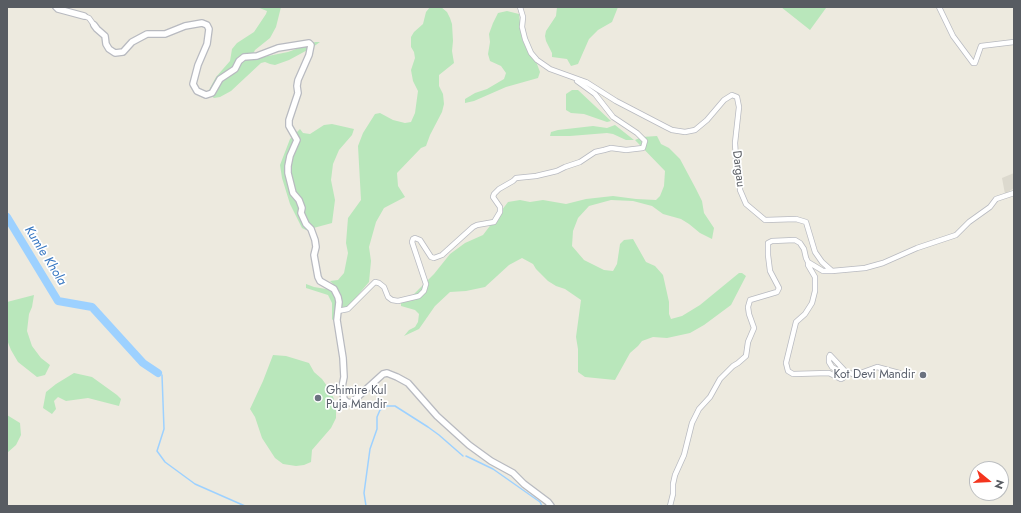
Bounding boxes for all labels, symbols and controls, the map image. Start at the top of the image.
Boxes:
street label: Dargau [729,150,747,188]
water label: Kumle Khola [21,223,69,289]
place label: Kot Devi Mandir [834,368,915,382]
marker: Kot Devi Mandir [918,370,928,380]
place label: Ghimire Kul Puja Mandir [326,384,387,412]
marker: Ghimire Kul Puja Mandir [313,393,323,403]
north arrow [969,461,1009,501]
text: N [991,478,1008,491]

